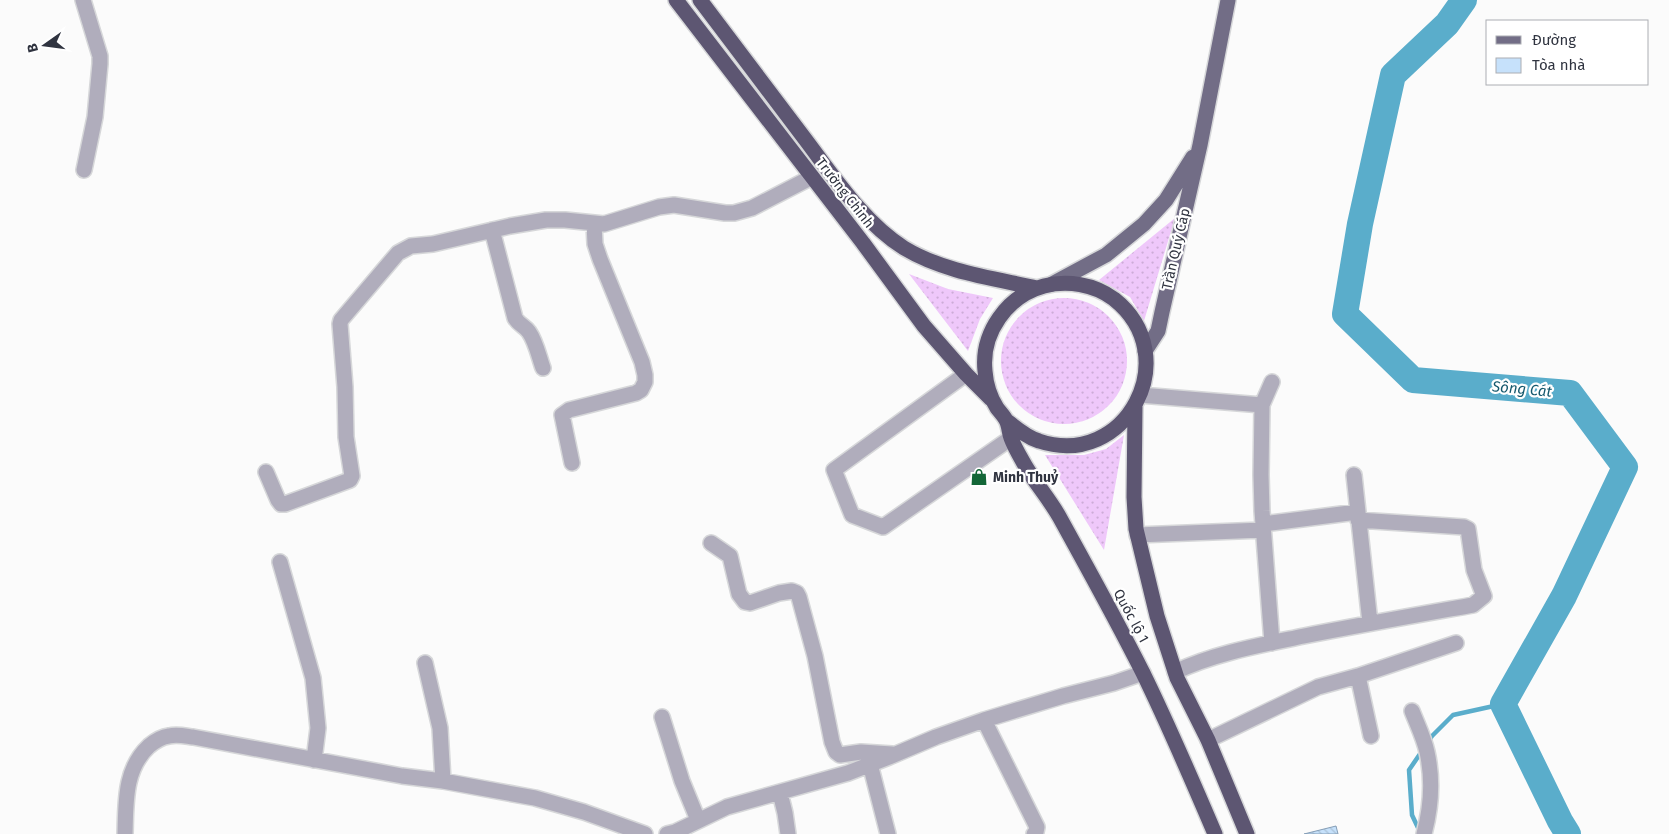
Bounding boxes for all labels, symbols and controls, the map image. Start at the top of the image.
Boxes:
north arrow [20,20,70,70]
legend [1486,20,1649,85]
text: Đường [1532,31,1576,49]
text: B [23,41,42,54]
text: Tòa nhà [1532,56,1585,74]
street label: Trường Chinh [812,155,878,231]
street label: Trần Quý Cáp [1157,206,1194,292]
water label: Sông Cát [1490,377,1553,401]
shop icon: Minh Thuỷ [969,467,989,487]
place label: Minh Thuỷ [993,469,1059,486]
street label: Quốc lộ 1 [1110,586,1153,646]

